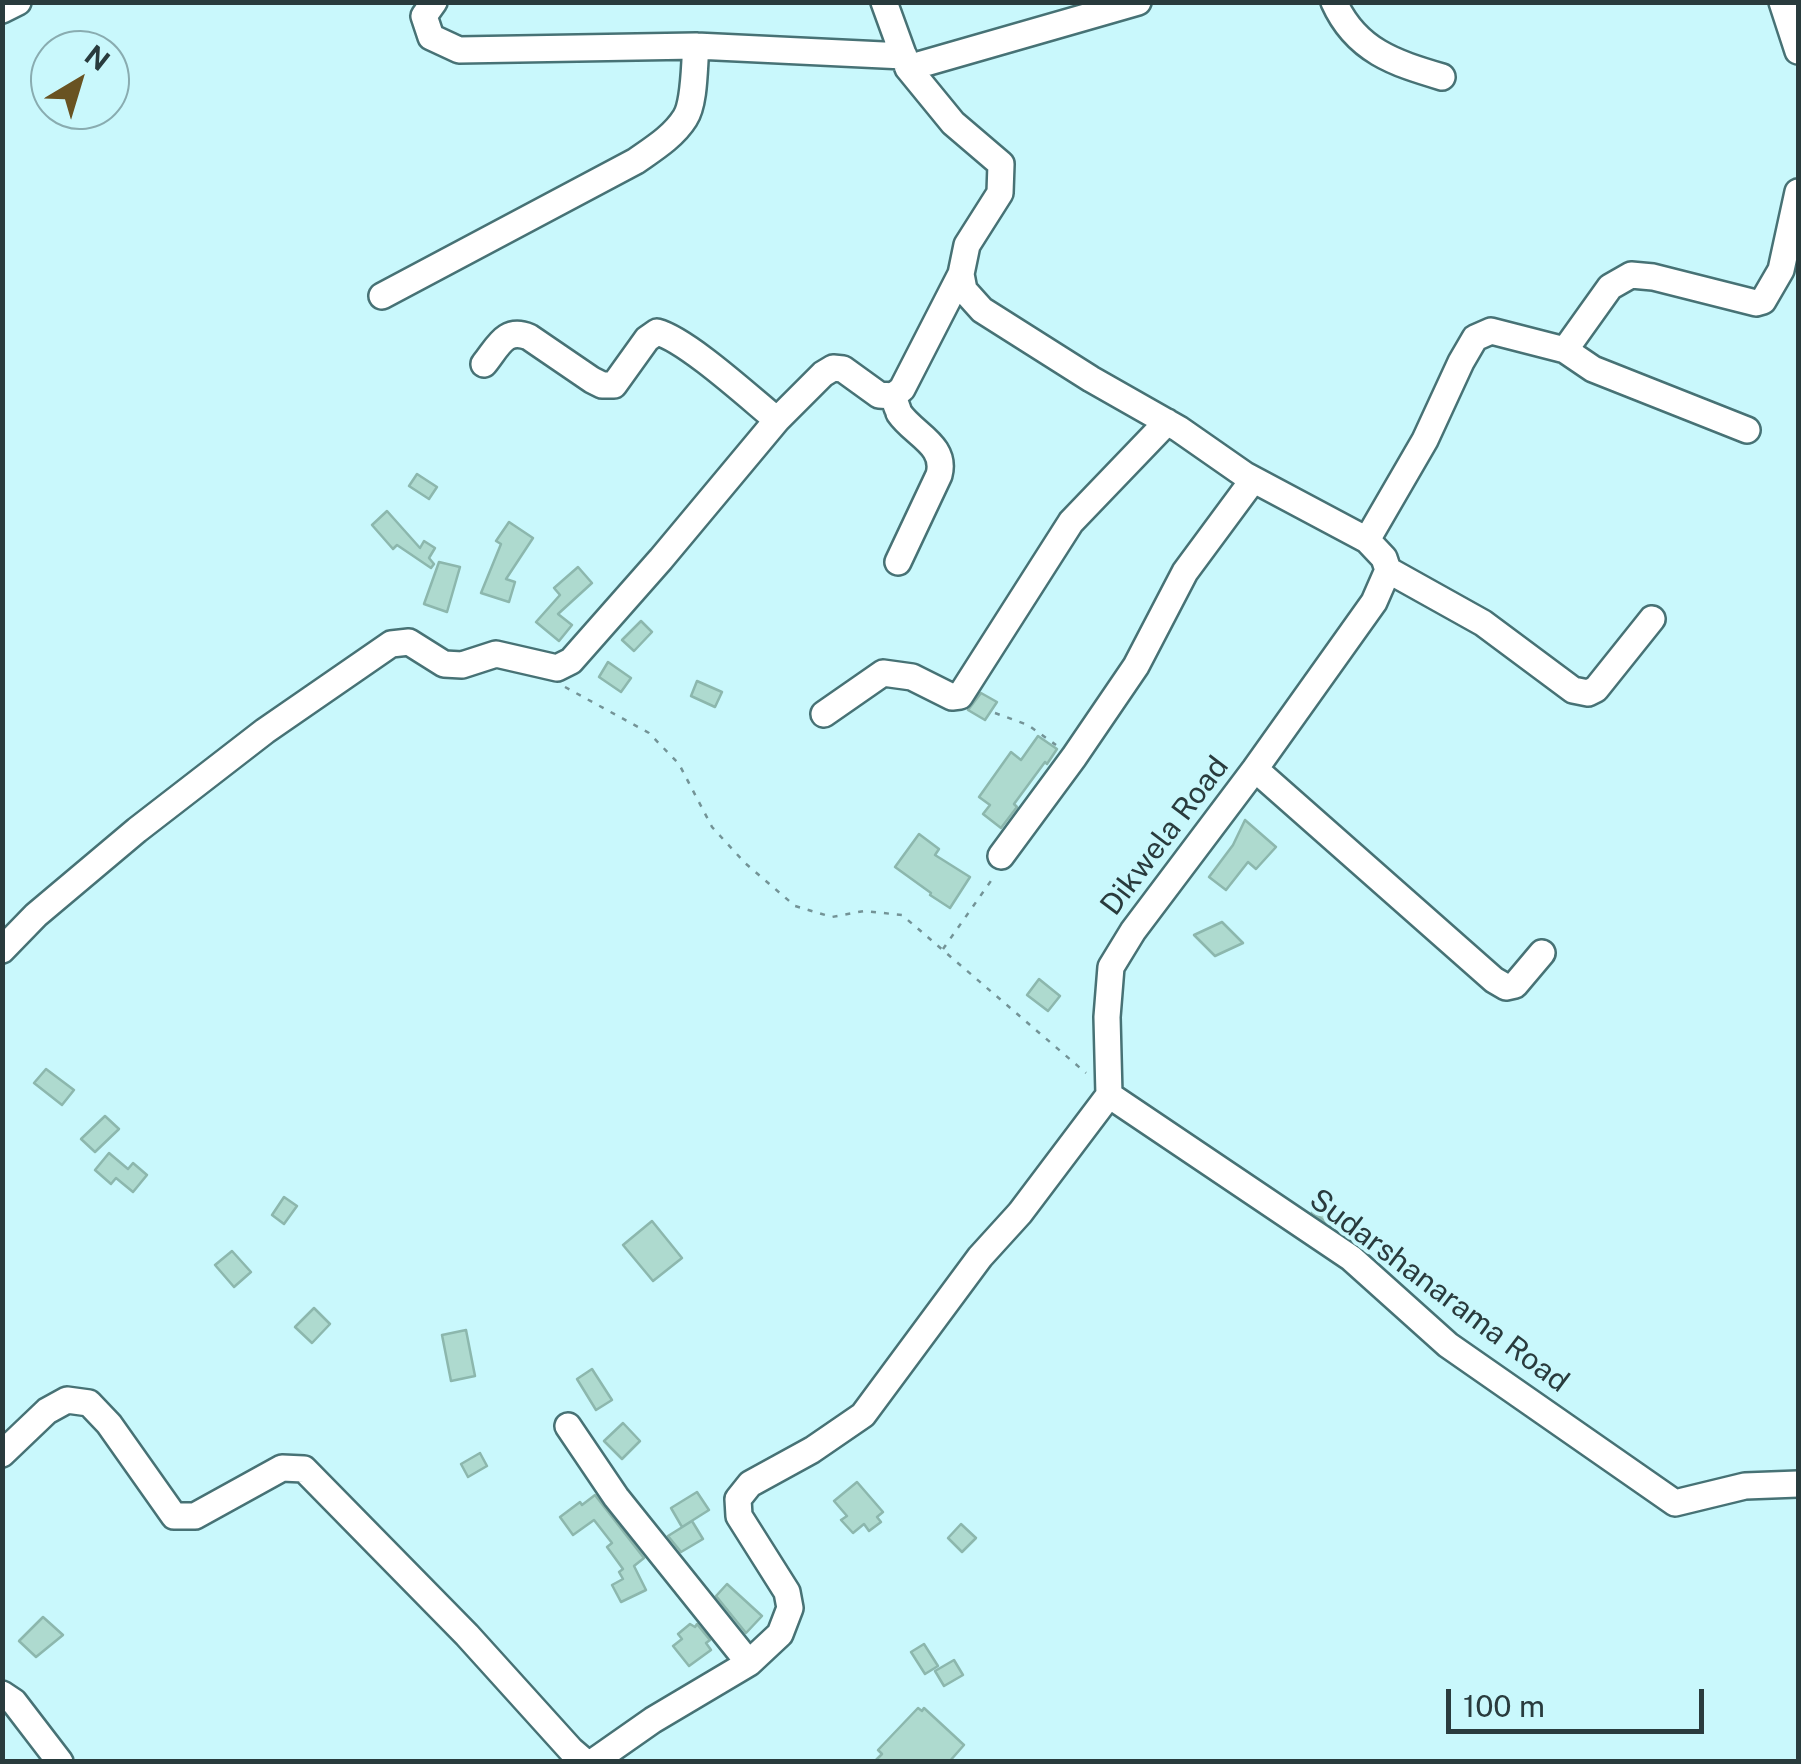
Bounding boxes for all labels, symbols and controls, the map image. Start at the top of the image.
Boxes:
north arrow [30,30,130,130]
text: N [79,38,116,77]
street label: Dikwela Road [1094,749,1236,923]
street label: Sudarshanarama Road [1302,1182,1576,1400]
scale bar [1451,1669,1708,1731]
text: 100 m [1463,1688,1545,1724]

